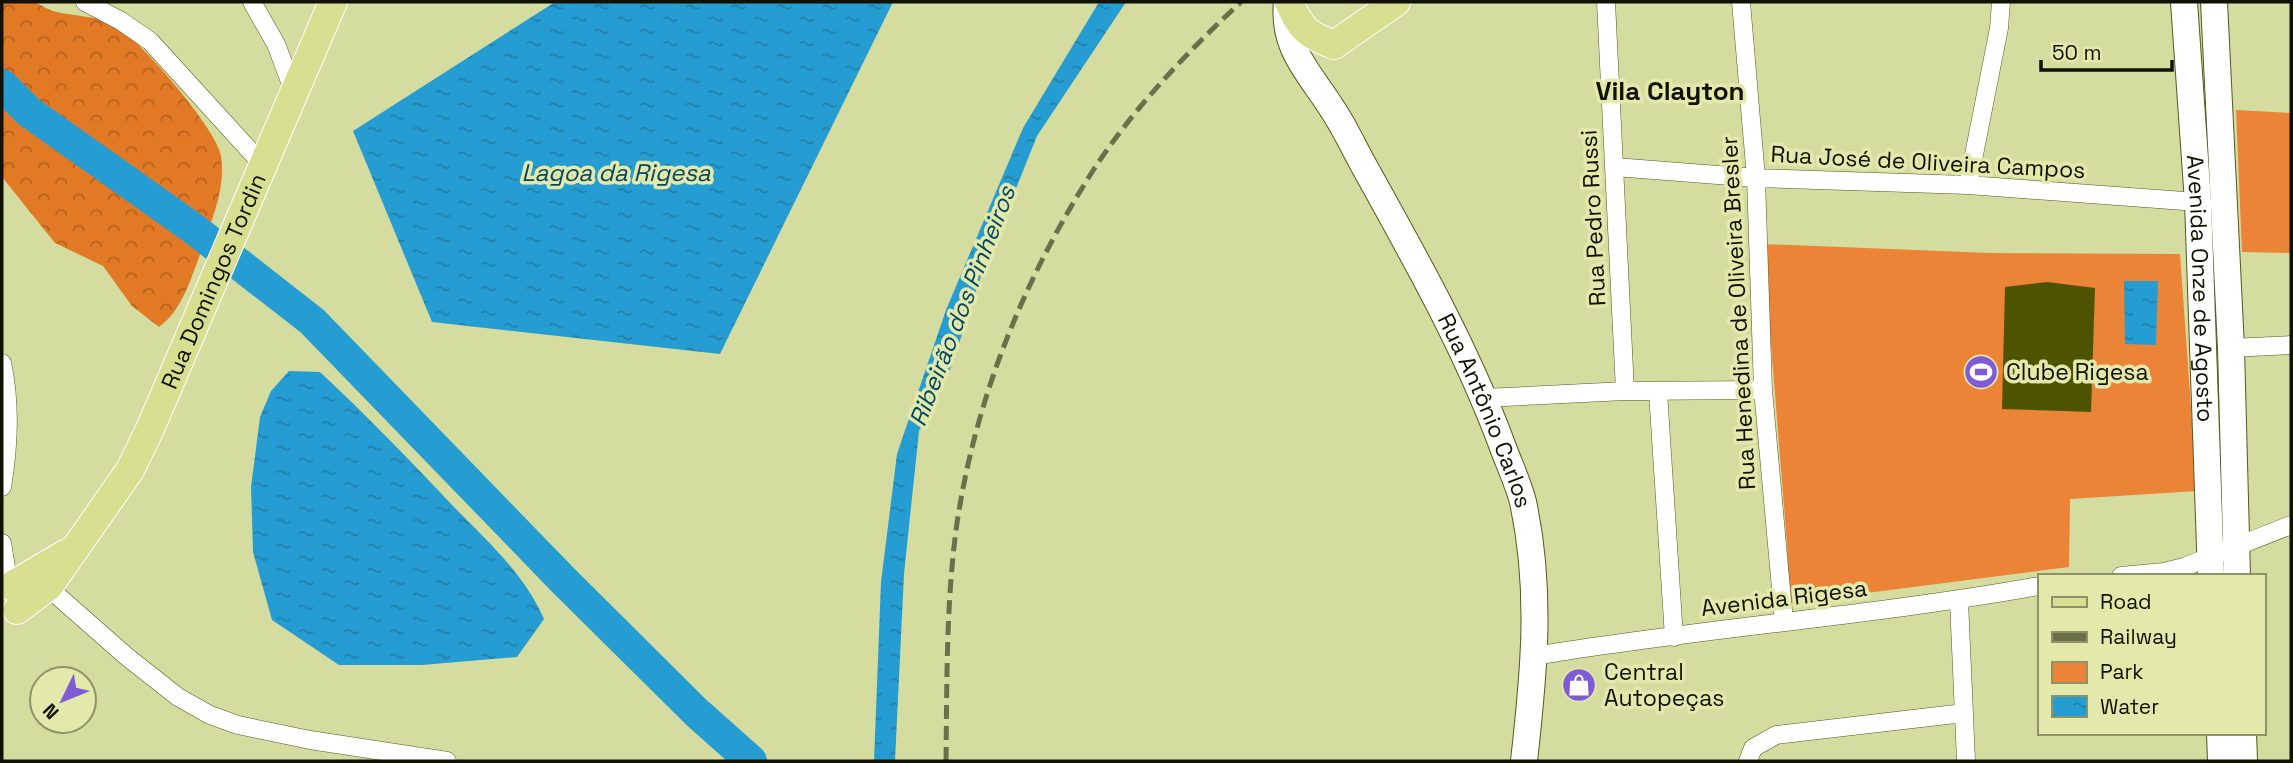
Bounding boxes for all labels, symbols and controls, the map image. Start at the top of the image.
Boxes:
scale bar [2041,28,2172,72]
text: 50 m [2052,39,2102,66]
district label: Vila Clayton [1595,74,1745,108]
street label: Rua Pedro Russi [1573,129,1613,307]
street label: Rua Henedina de Oliveira Bresler [1714,135,1762,491]
street label: Rua José de Oliveira Campos [1770,139,2086,185]
street label: Avenida Onze de Agosto [2180,154,2221,423]
water label: Lagoa da Rigesa [521,157,711,188]
street label: Rua Domingos Tordin [154,169,273,393]
water label: Ribeirão dos Pinheiros [902,180,1023,430]
street label: Rua Antônio Carlos [1431,308,1539,511]
sports icon: Clube Rigesa [1962,353,2000,391]
place label: Clube Rigesa [2006,357,2149,387]
street label: Avenida Rigesa [1699,573,1869,623]
legend [2038,574,2265,735]
text: Road [2100,588,2152,615]
text: Railway [2100,623,2177,650]
place label: Central Autopeças [1604,657,1724,713]
text: Park [2100,658,2144,685]
north arrow [28,665,98,735]
shop icon: Central Autopeças [1560,666,1598,704]
text: Water [2100,693,2159,720]
text: N [37,698,64,724]

